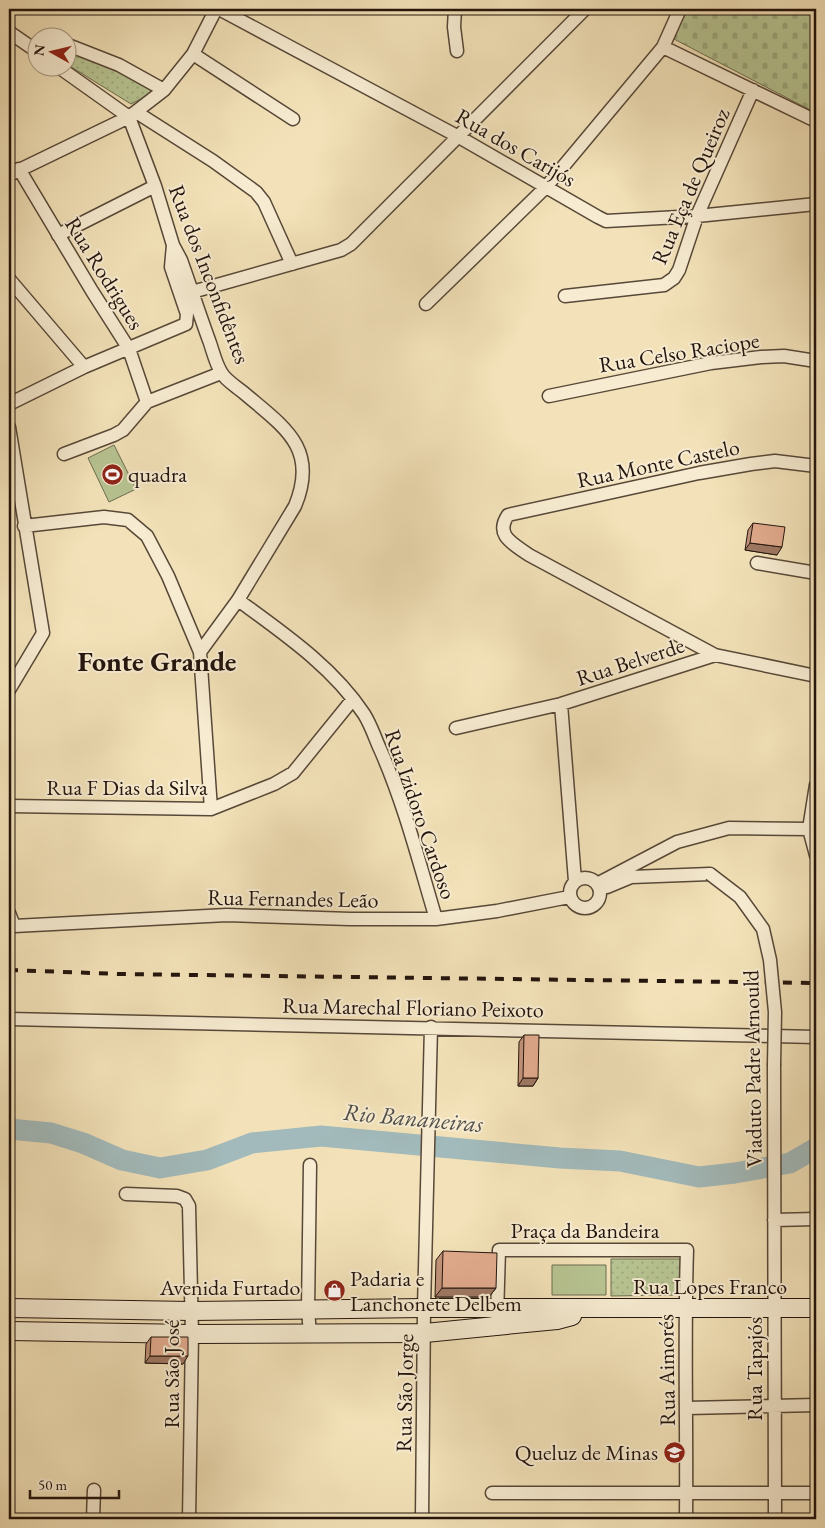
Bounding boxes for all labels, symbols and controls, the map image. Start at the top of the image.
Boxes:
north arrow [28,28,78,78]
text: N [29,43,49,57]
street label: Rua dos Carijós [450,101,581,194]
street label: Rua Eça de Queiroz [645,103,737,269]
street label: Rua dos Inconfidêntes [162,181,257,368]
street label: Rua Rodrigues [58,211,151,335]
street label: Rua Celso Raciope [597,325,762,379]
street label: Rua Monte Castelo [574,432,742,495]
place label: quadra [128,460,187,489]
sports icon: quadra [100,462,124,486]
street label: Rua Belverde [572,630,688,693]
district label: Fonte Grande [78,643,236,679]
street label: Rua Izidoro Cardoso [378,725,463,903]
street label: Rua F Dias da Silva [46,773,208,802]
street label: Rua Fernandes Leão [207,883,379,914]
street label: Viaduto Padre Arnould [736,969,769,1168]
street label: Rua Marechal Floriano Peixoto [282,991,544,1024]
water label: Rio Bananeiras [342,1096,485,1139]
street label: Praça da Bandeira [511,1216,660,1245]
place label: Padaria e Lanchonete Delbem [350,1264,522,1318]
street label: Rua Lopes Franco [633,1272,787,1301]
street label: Avenida Furtado [159,1273,300,1302]
shop icon: Padaria e Lanchonete Delbem [322,1279,346,1303]
street label: Rua Aimorés [651,1314,682,1426]
street label: Rua Tapajós [740,1317,769,1421]
street label: Rua São José [157,1319,186,1428]
street label: Rua São Jorge [389,1333,420,1453]
place label: Queluz de Minas [515,1438,658,1467]
school or university icon: Queluz de Minas [662,1440,686,1464]
scale bar [30,1468,119,1500]
text: 50 m [38,1475,67,1494]

